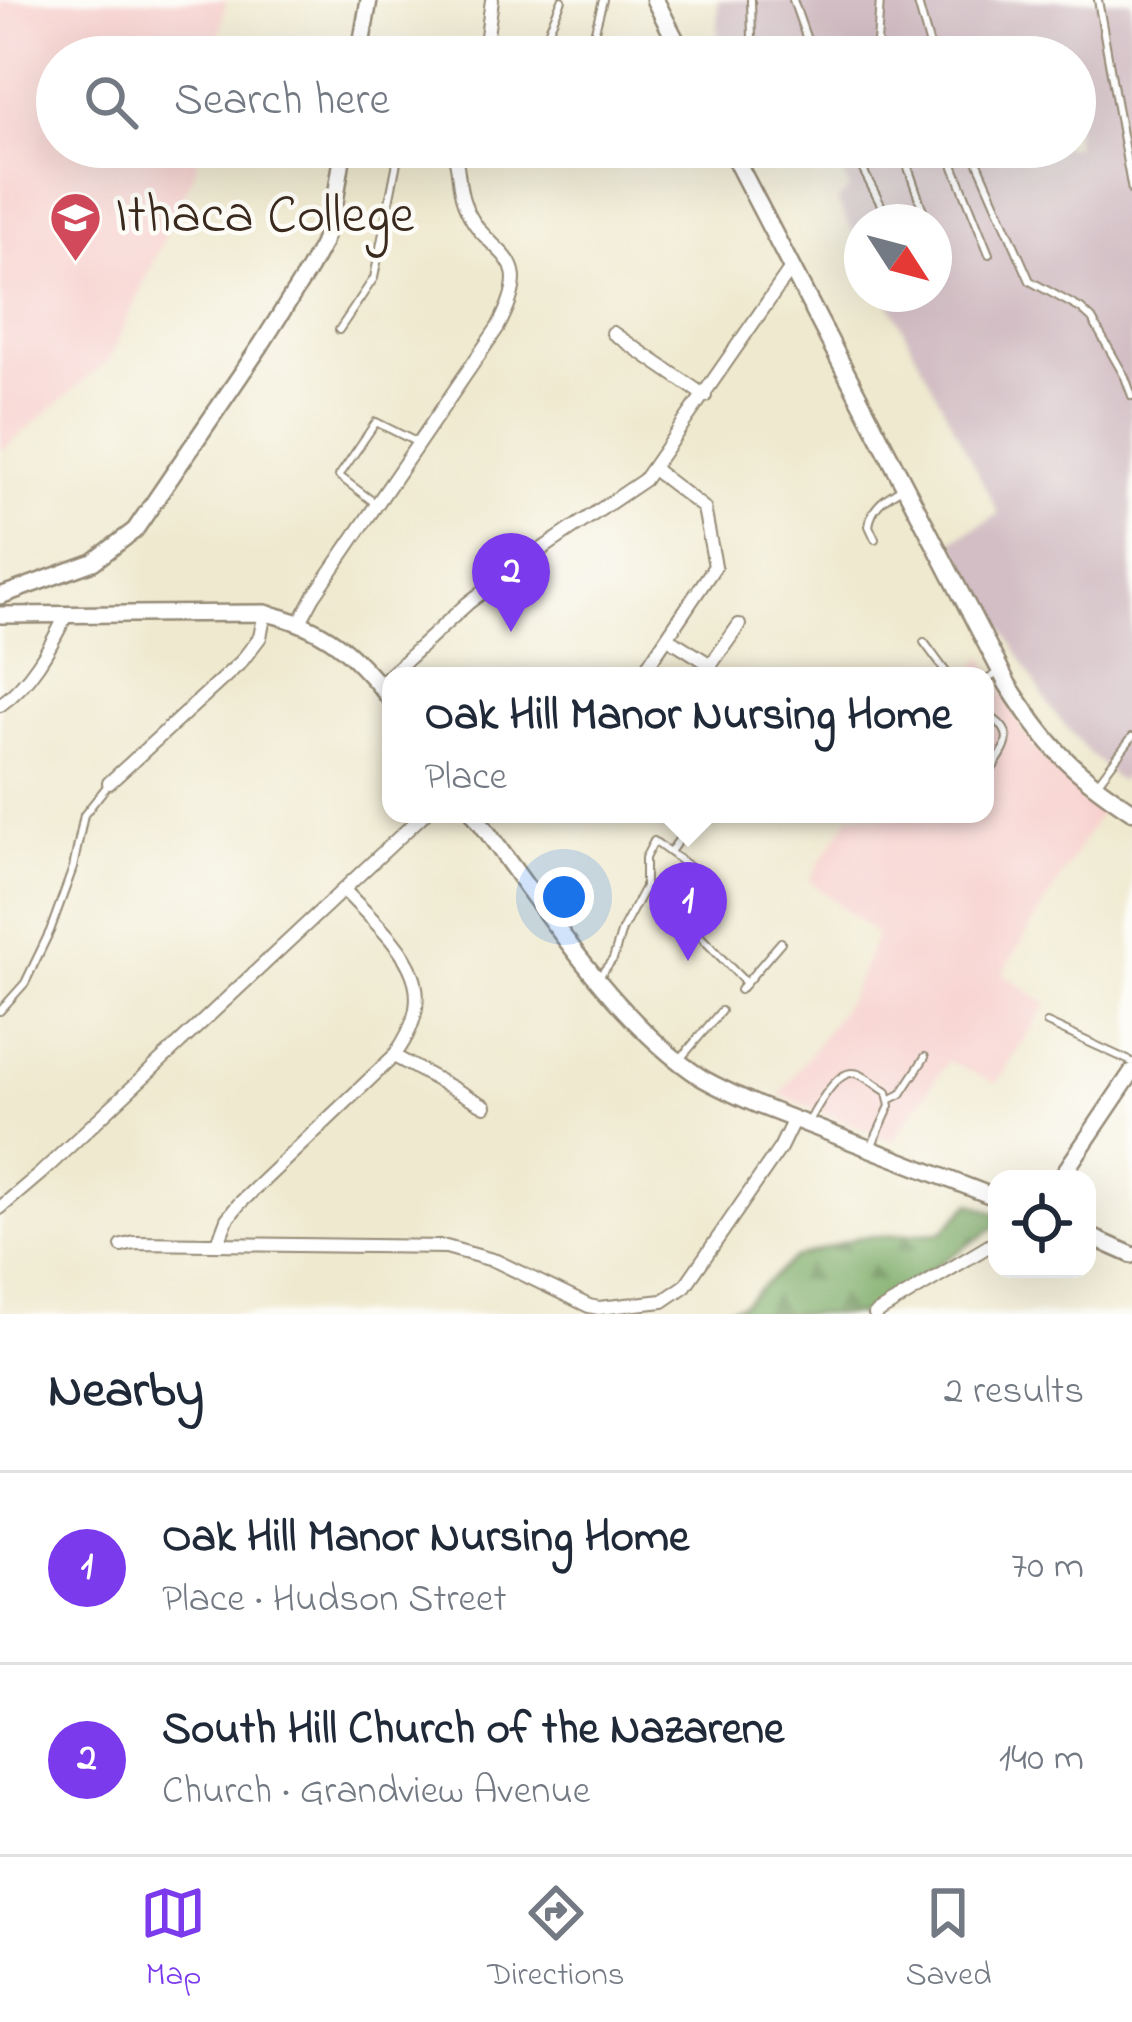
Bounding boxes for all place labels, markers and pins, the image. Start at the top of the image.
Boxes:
place label: Ithaca College [115,179,415,258]
school or university icon: Ithaca College [48,190,104,264]
pin: 2 [472,533,550,632]
pin: 1 [649,862,727,961]

